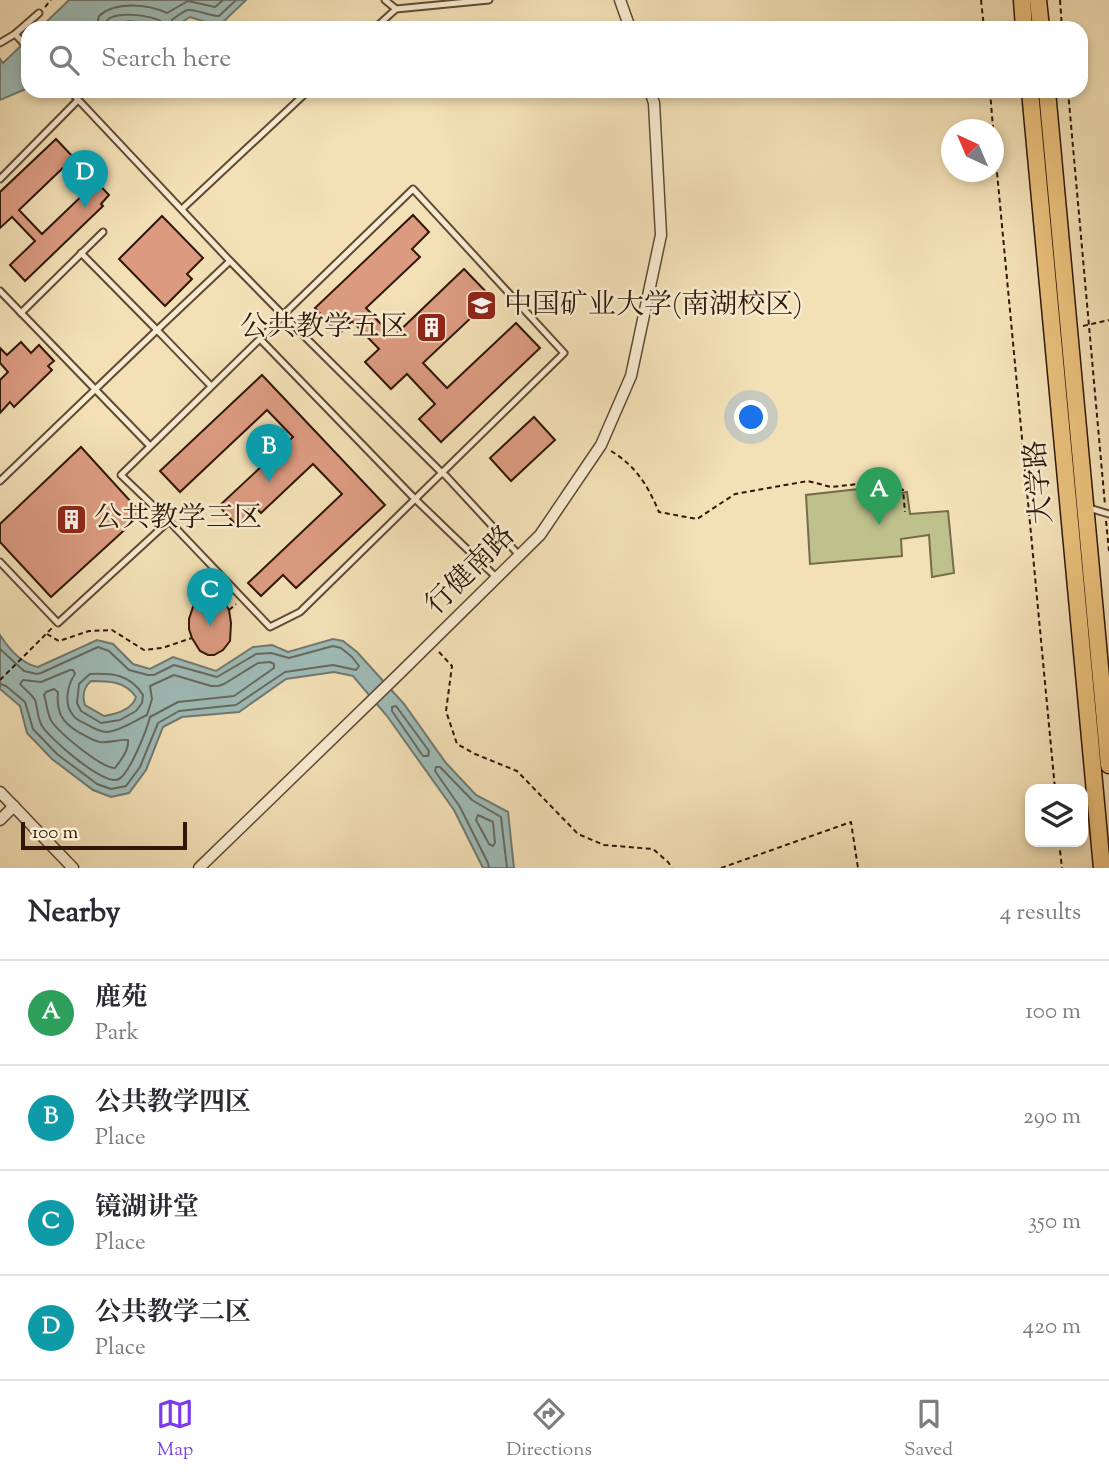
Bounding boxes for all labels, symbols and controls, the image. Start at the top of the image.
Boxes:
search box [21,21,1088,98]
icon: search [45,41,83,79]
text: Search here [101,41,231,78]
north arrow [941,119,1004,182]
pin: D [62,150,108,208]
place label: 中国矿业大学(南湖校区) [504,286,802,326]
school or university icon: 中国矿业大学(南湖校区) [464,289,498,323]
place label: 公共教学五区 [240,308,408,348]
building icon: 公共教学五区 [414,311,448,345]
your location [734,400,768,434]
pin: B [246,424,292,482]
street label: 大学路 [1016,438,1064,526]
pin: A [856,467,902,525]
place label: 公共教学三区 [94,499,262,539]
building icon: 公共教学三区 [54,502,88,536]
street label: 行健南路 [417,517,525,625]
pin: C [187,568,233,626]
map controls [1025,784,1088,847]
button: layers [1025,784,1088,847]
scale bar [21,819,187,851]
text: 100 m [32,820,78,847]
text: Nearby [28,892,120,935]
text: 4 results [1000,897,1081,930]
text: 鹿苑 [95,980,147,1017]
text: A [42,996,60,1029]
text: 100 m [1025,996,1081,1029]
text: Park [95,1017,139,1050]
text: 公共教学四区 [95,1085,251,1122]
text: B [44,1101,58,1134]
text: 290 m [1023,1101,1081,1134]
text: Place [95,1122,146,1155]
text: 镜湖讲堂 [95,1190,199,1227]
text: C [42,1206,60,1239]
text: 350 m [1028,1206,1081,1239]
text: Place [95,1227,146,1260]
text: 公共教学二区 [95,1295,251,1332]
text: D [42,1311,60,1344]
text: 420 m [1023,1311,1081,1344]
text: Place [95,1332,146,1365]
tab: Map [156,1395,194,1464]
tab: Directions [506,1395,592,1464]
tab: Saved [904,1395,953,1464]

